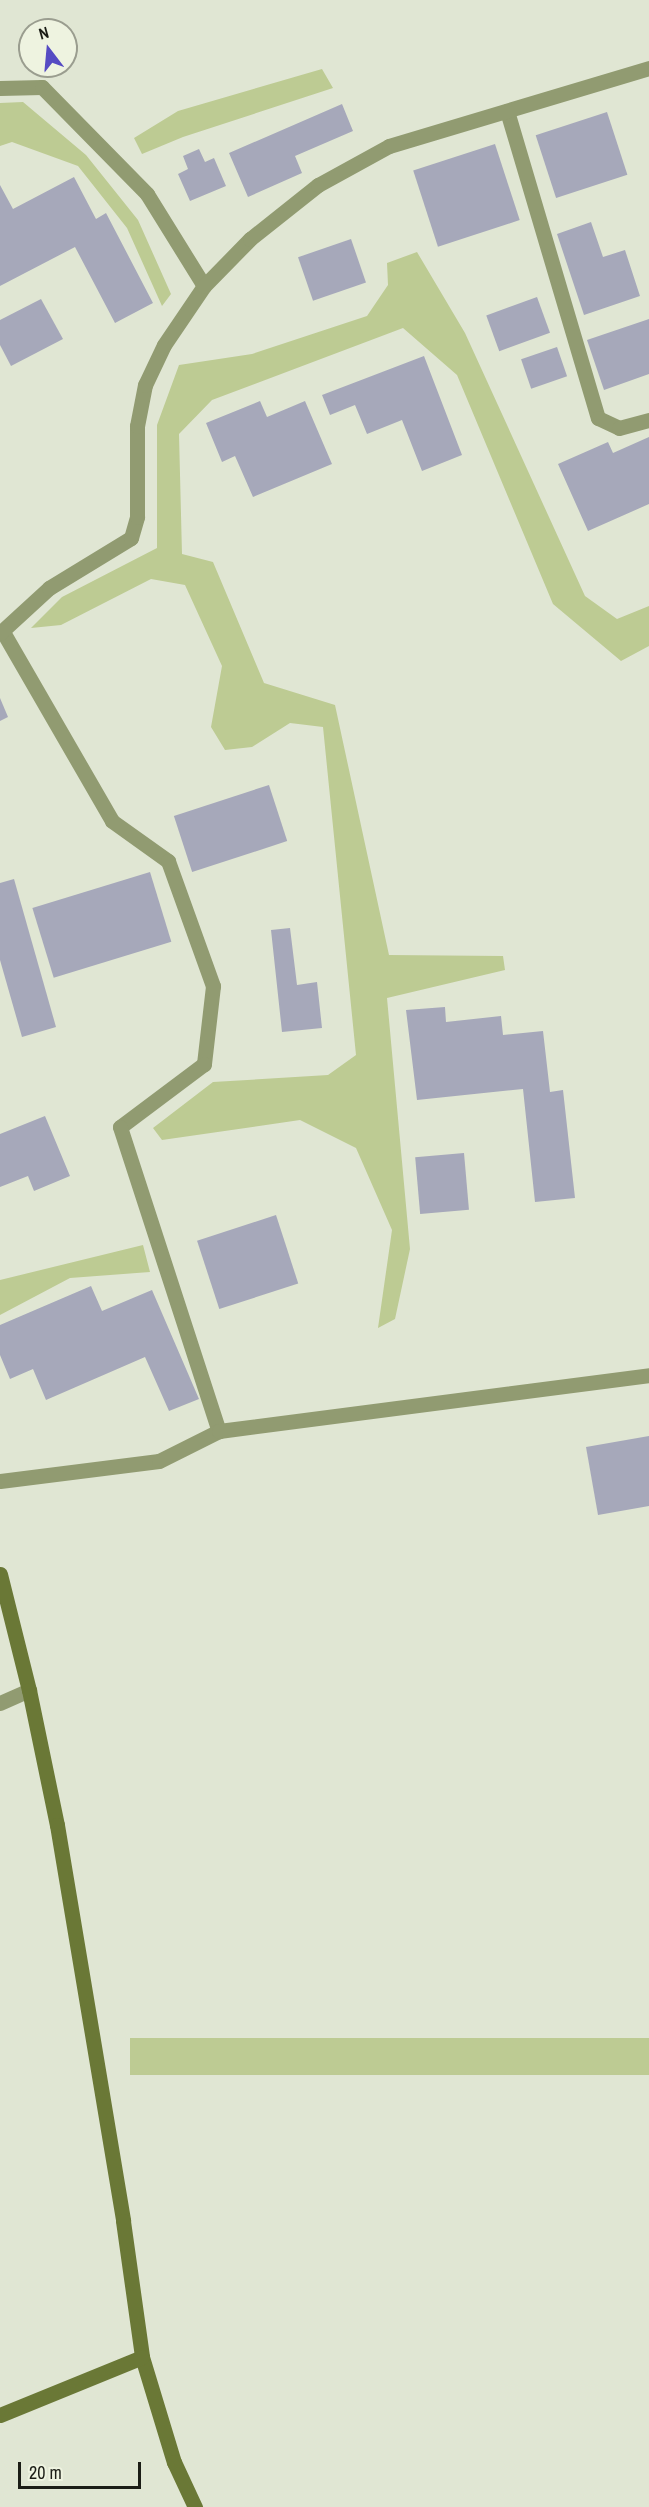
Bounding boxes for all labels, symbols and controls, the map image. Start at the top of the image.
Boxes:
north arrow [18,18,78,78]
text: N [36,21,51,45]
scale bar [21,2450,144,2488]
text: 20 m [29,2460,62,2485]

